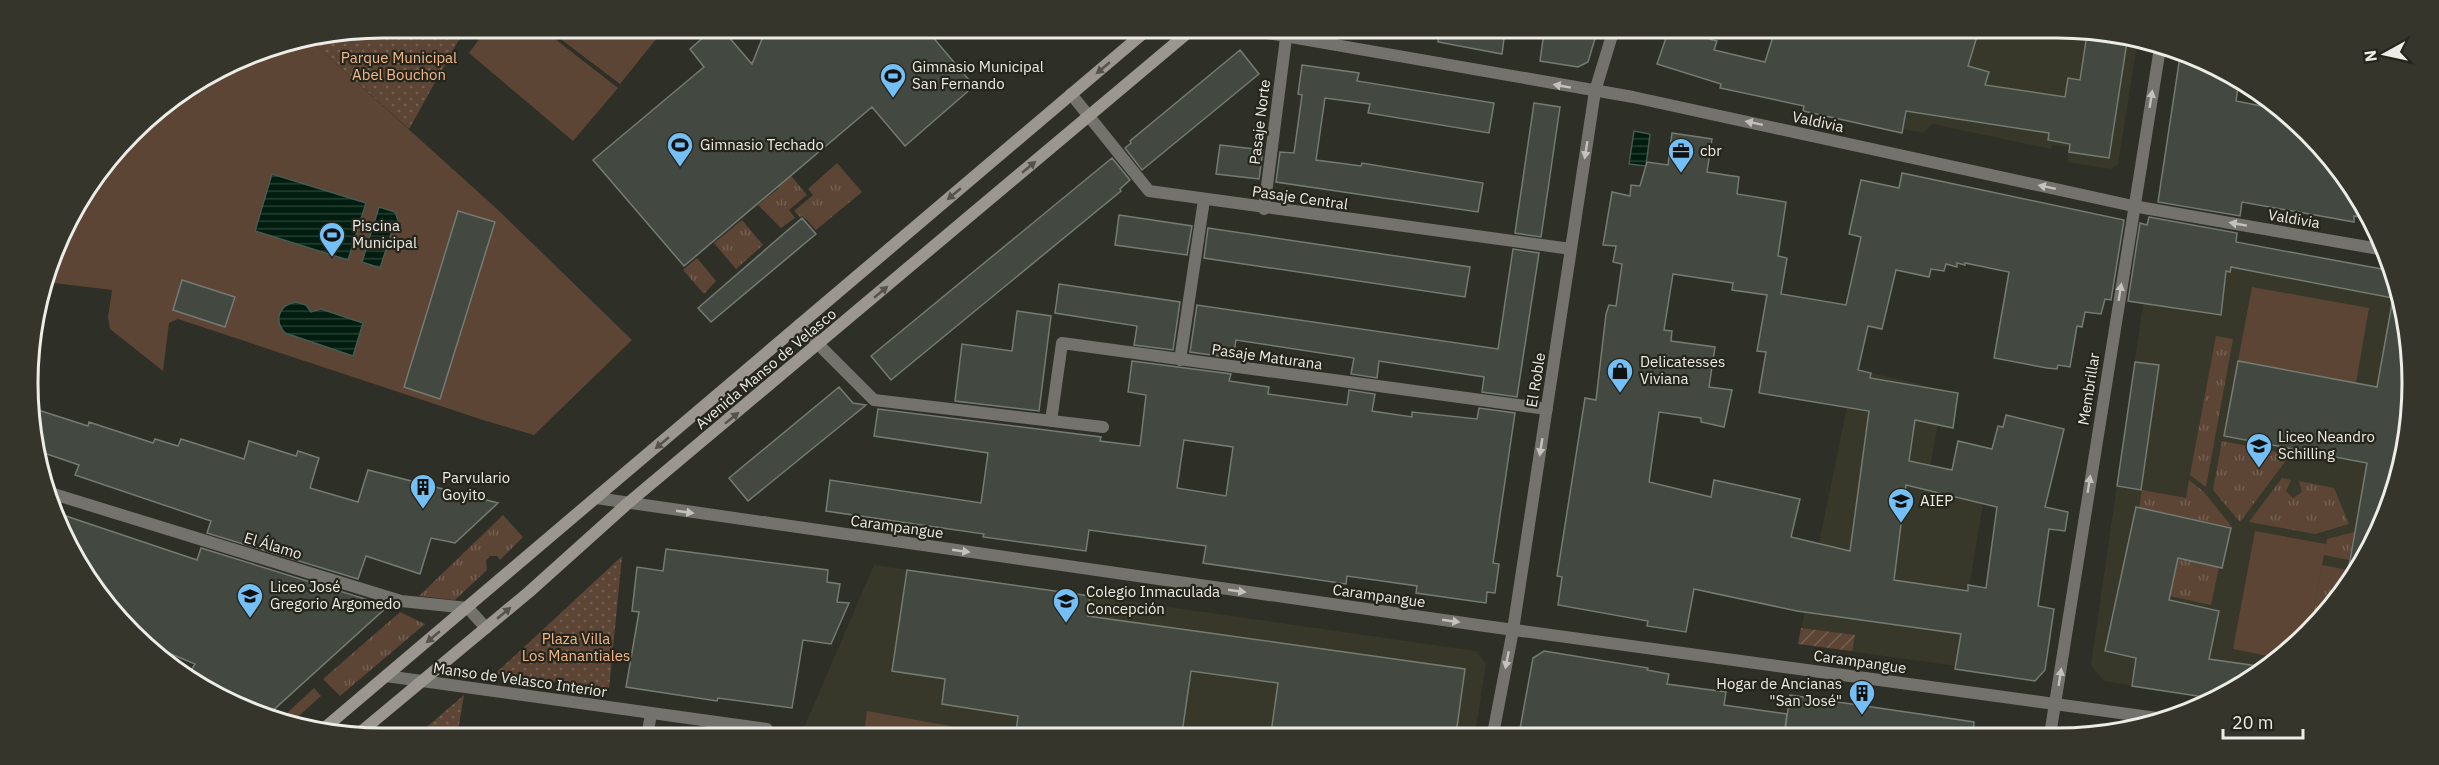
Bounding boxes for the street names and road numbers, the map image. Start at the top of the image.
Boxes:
street label: Pasaje Norte [1245,78,1274,166]
street label: Valdivia [1791,107,1846,136]
street label: Pasaje Central [1251,181,1349,214]
street label: Valdivia [2267,205,2322,232]
street label: Avenida Manso de Velasco [691,304,840,433]
street label: Pasaje Maturana [1210,339,1324,374]
street label: El Roble [1522,351,1549,409]
street label: Membrillar [2073,351,2104,426]
street label: Carampangue [849,511,945,542]
street label: El Álamo [242,528,304,563]
street label: Carampangue [1331,580,1427,611]
street label: Carampangue [1812,646,1908,677]
street label: Manso de Velasco Interior [432,658,609,701]

